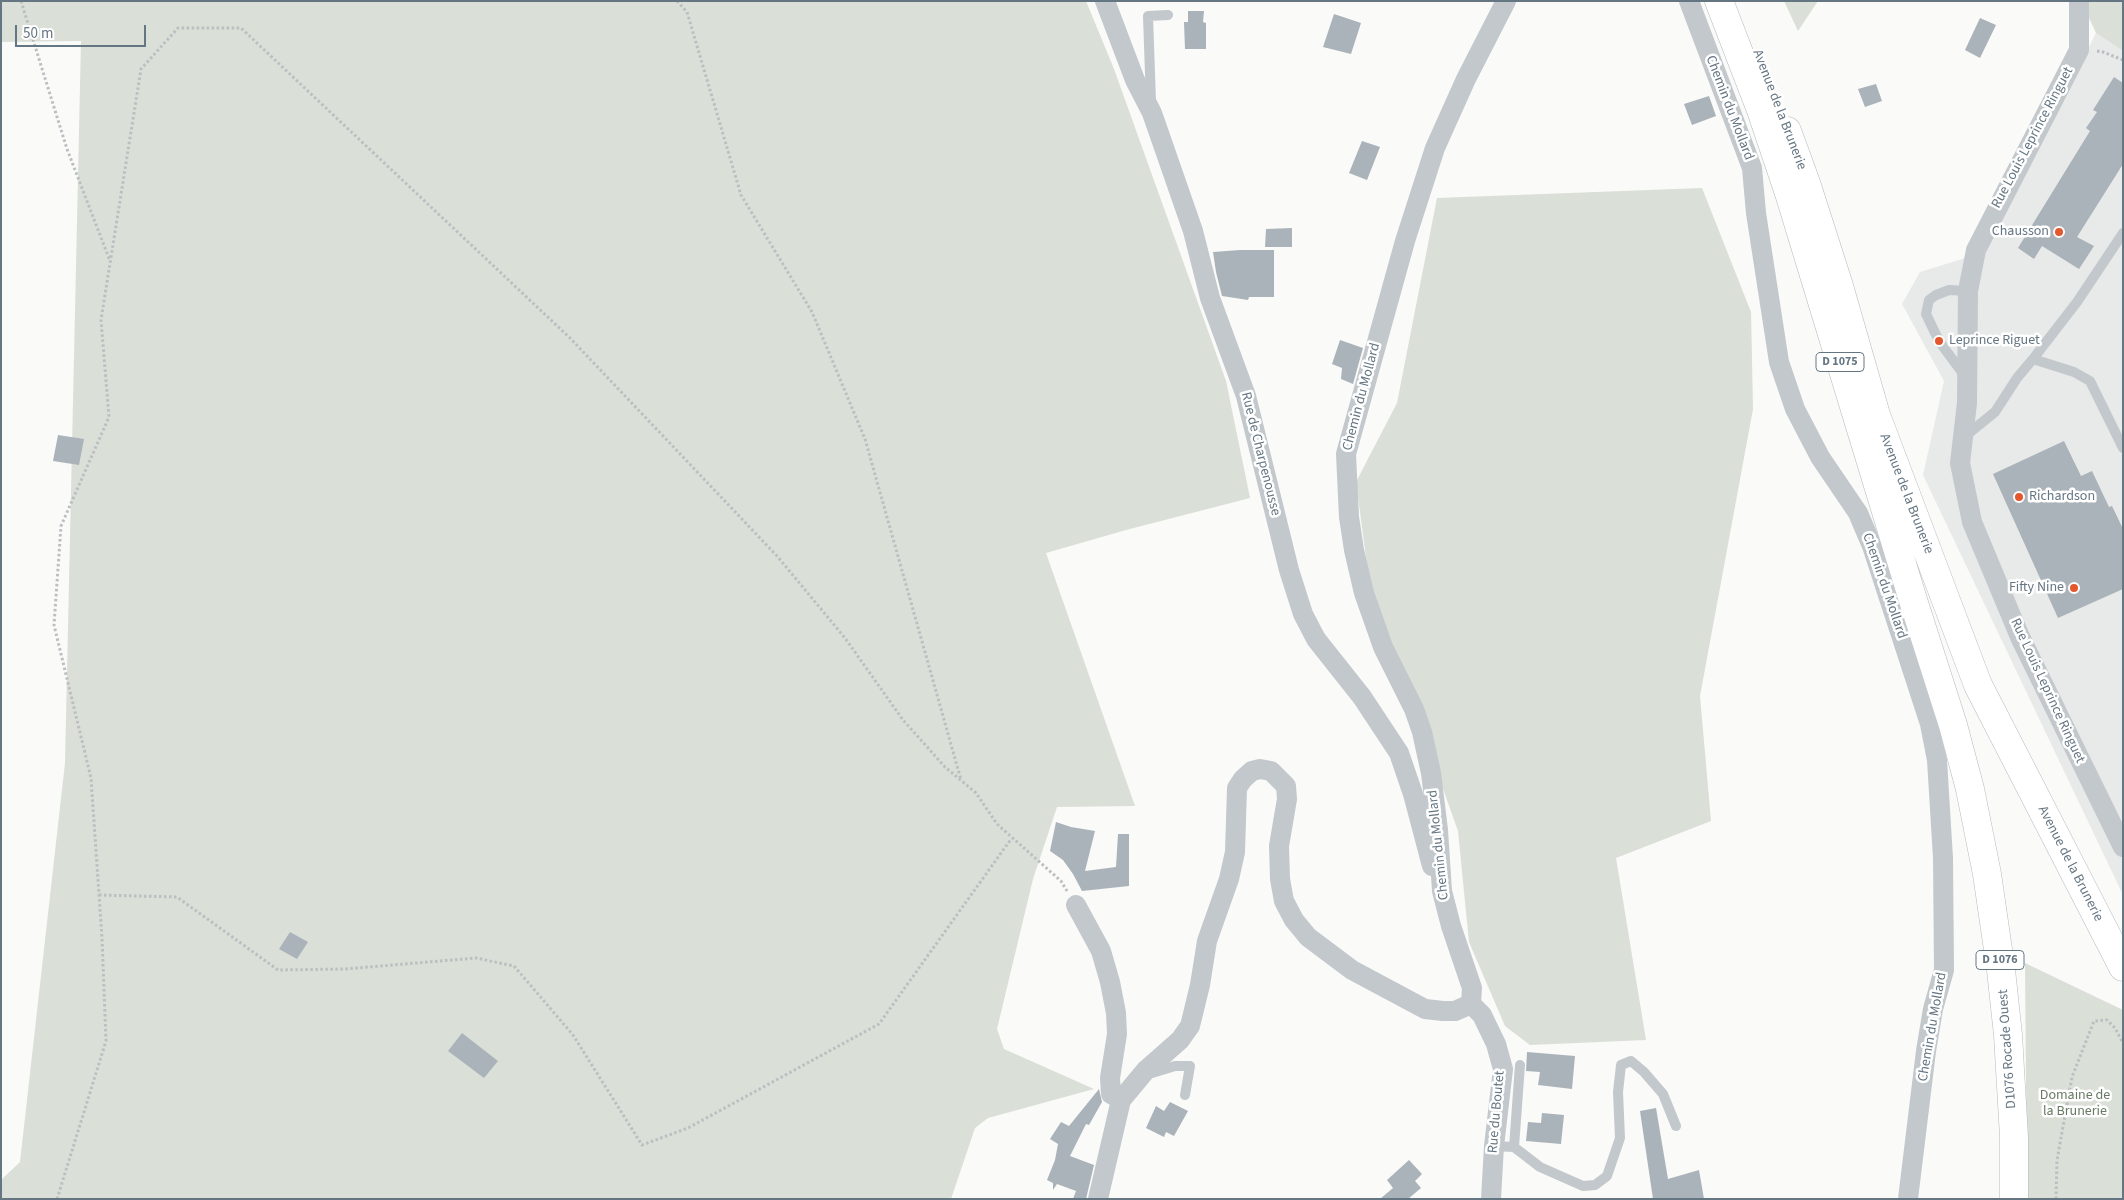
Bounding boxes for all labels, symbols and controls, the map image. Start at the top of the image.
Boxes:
scale bar [18,15,149,47]
text: 50 m [23,23,53,44]
street label: Avenue de la Brunerie [1748,48,1810,172]
street label: Chemin du Mollard [1701,53,1757,163]
street label: Rue Louis Leprince Ringuet [1989,64,2077,212]
place label: Chausson [1992,224,2049,240]
marker: Chausson [2053,226,2065,238]
place label: Leprince Riguet [1949,333,2040,349]
marker: Leprince Riguet [1933,335,1945,347]
street label: Chemin du Mollard [1340,341,1384,453]
road number: D 1075 [1816,352,1864,372]
street label: Rue de Charpenousse [1237,391,1283,517]
street label: Avenue de la Brunerie [1875,432,1937,556]
place label: Richardson [2029,489,2095,505]
marker: Richardson [2013,491,2025,503]
street label: Chemin du Mollard [1858,531,1910,641]
place label: Fifty Nine [2009,580,2064,596]
marker: Fifty Nine [2068,582,2080,594]
street label: Rue Louis Leprince Ringuet [2006,616,2088,766]
street label: Chemin du Mollard [1425,789,1453,901]
street label: Avenue de la Brunerie [2034,803,2106,925]
road number: D 1076 [1976,950,2024,970]
street label: Chemin du Mollard [1915,971,1951,1083]
street label: D1076 Rocade Ouest [1995,989,2021,1109]
street label: Rue du Boutet [1485,1070,1509,1154]
park label: Domaine de la Brunerie [2040,1088,2110,1120]

